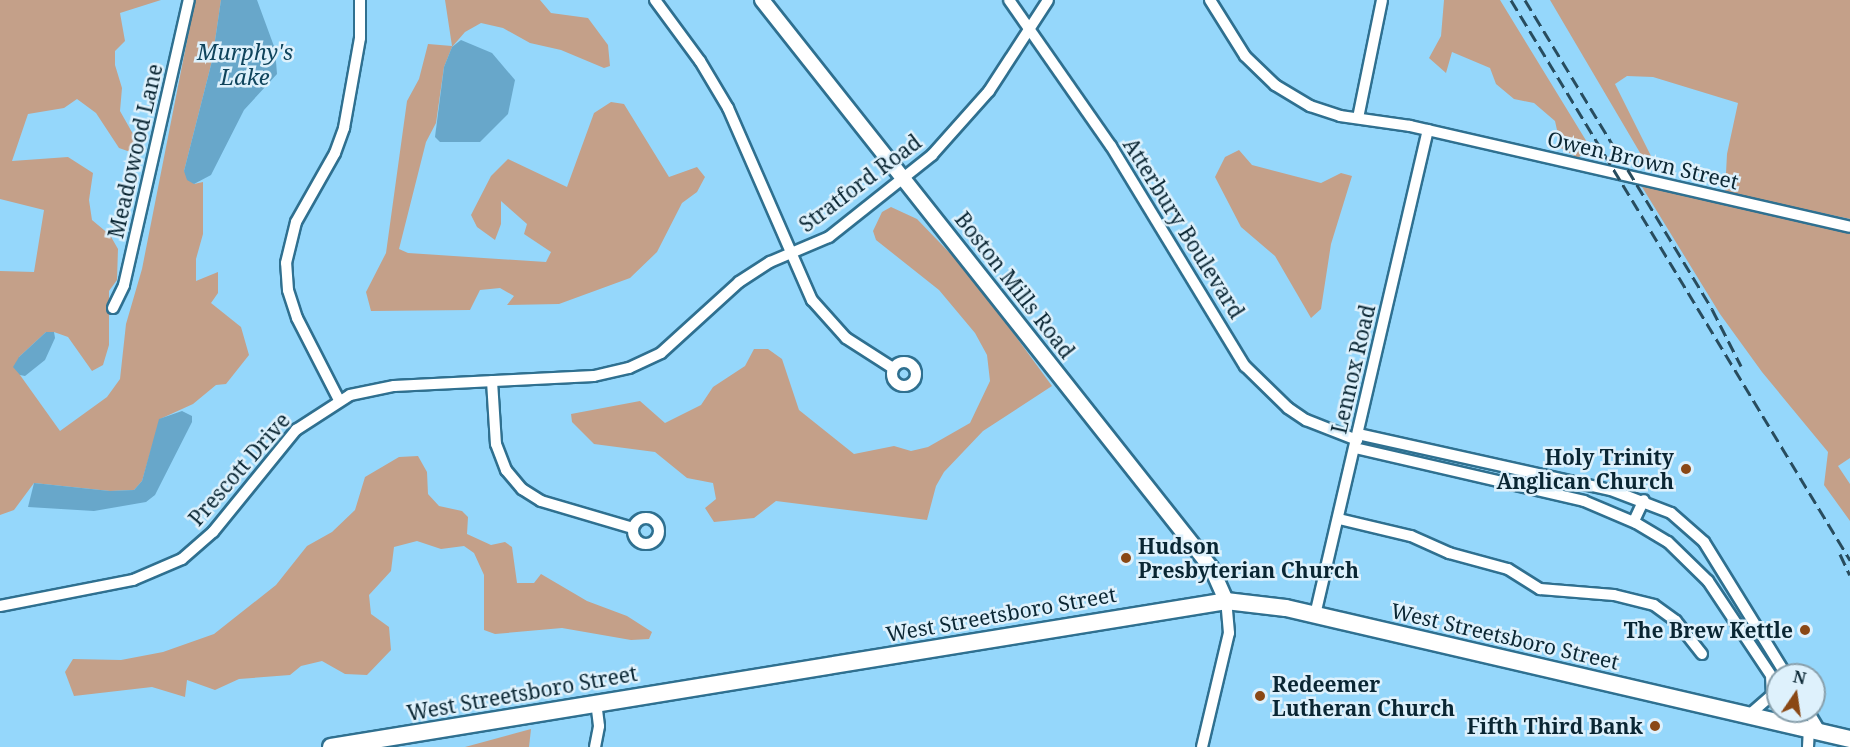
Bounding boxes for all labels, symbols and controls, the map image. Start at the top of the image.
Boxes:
water label: Murphy's Lake [197,38,293,90]
street label: Meadowood Lane [103,61,167,241]
street label: Owen Brown Street [1545,126,1741,194]
street label: Stratford Road [794,129,926,237]
street label: Atterbury Boulevard [1118,133,1250,323]
street label: Boston Mills Road [950,207,1080,363]
street label: Lennox Road [1326,302,1380,436]
street label: Prescott Drive [183,407,295,531]
place label: Holy Trinity Anglican Church [1496,444,1674,494]
marker: Holy Trinity Anglican Church [1679,462,1693,476]
place label: Hudson Presbyterian Church [1138,533,1359,583]
marker: Hudson Presbyterian Church [1119,551,1133,565]
street label: West Streetsboro Street [884,581,1118,647]
street label: West Streetsboro Street [1388,597,1622,675]
place label: The Brew Kettle [1624,617,1793,643]
marker: The Brew Kettle [1798,623,1812,637]
street label: West Streetsboro Street [405,660,639,726]
north arrow [1766,663,1826,723]
text: N [1791,665,1808,690]
place label: Redeemer Lutheran Church [1272,671,1455,721]
marker: Redeemer Lutheran Church [1253,689,1267,703]
place label: Fifth Third Bank [1467,713,1643,739]
marker: Fifth Third Bank [1648,719,1662,733]

